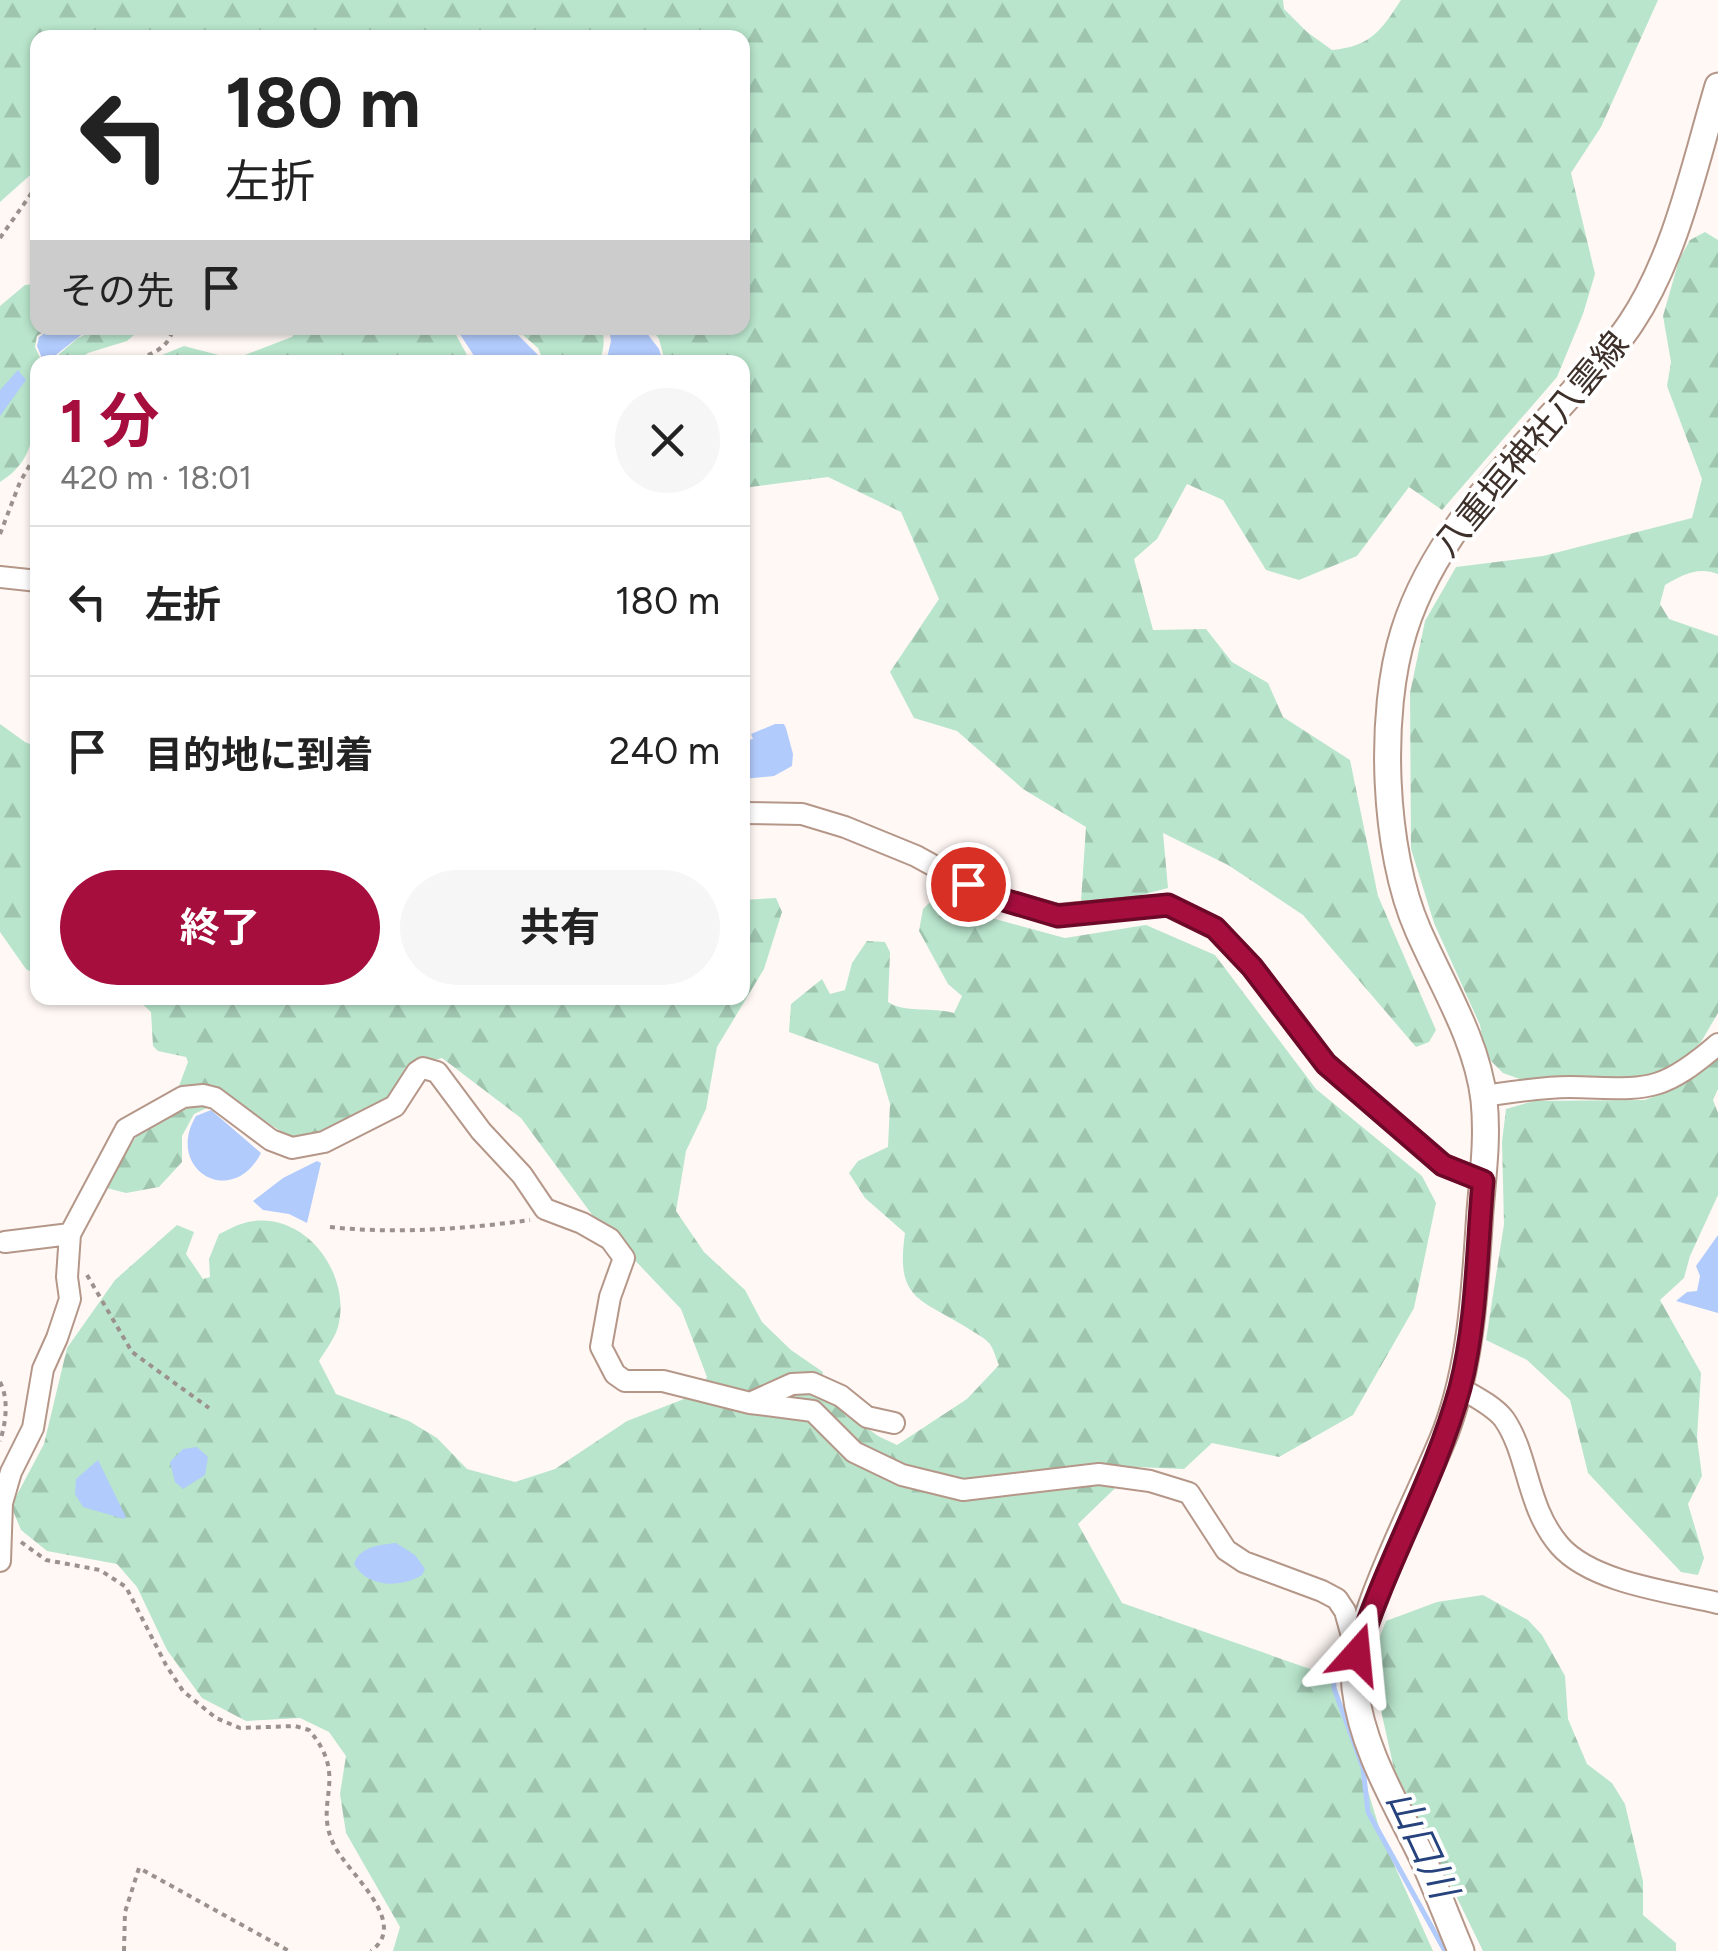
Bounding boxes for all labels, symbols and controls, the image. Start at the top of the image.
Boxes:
text: 180 m [225,60,420,145]
icon: left [60,70,190,200]
text: 左折 [225,154,315,208]
icon: arrive [194,260,249,315]
text: その先 [60,268,174,314]
street label: 八重垣神社八雲線 [1425,323,1637,565]
text: 1 分 [60,385,160,457]
button: close [615,388,720,493]
text: 420 m · 18:01 [60,459,252,497]
icon: left [60,574,115,629]
text: 180 m [615,578,720,624]
text: 左折 [145,582,221,628]
icon: arrive [60,724,115,779]
text: 240 m [609,728,720,774]
text: 目的地に到着 [145,732,373,778]
pin [926,842,1011,927]
icon: arrive [941,857,996,912]
button: 終了 [60,870,380,985]
button: 共有 [400,870,720,985]
position arrow [1305,1602,1409,1706]
water label: 山口川 [1377,1783,1469,1909]

